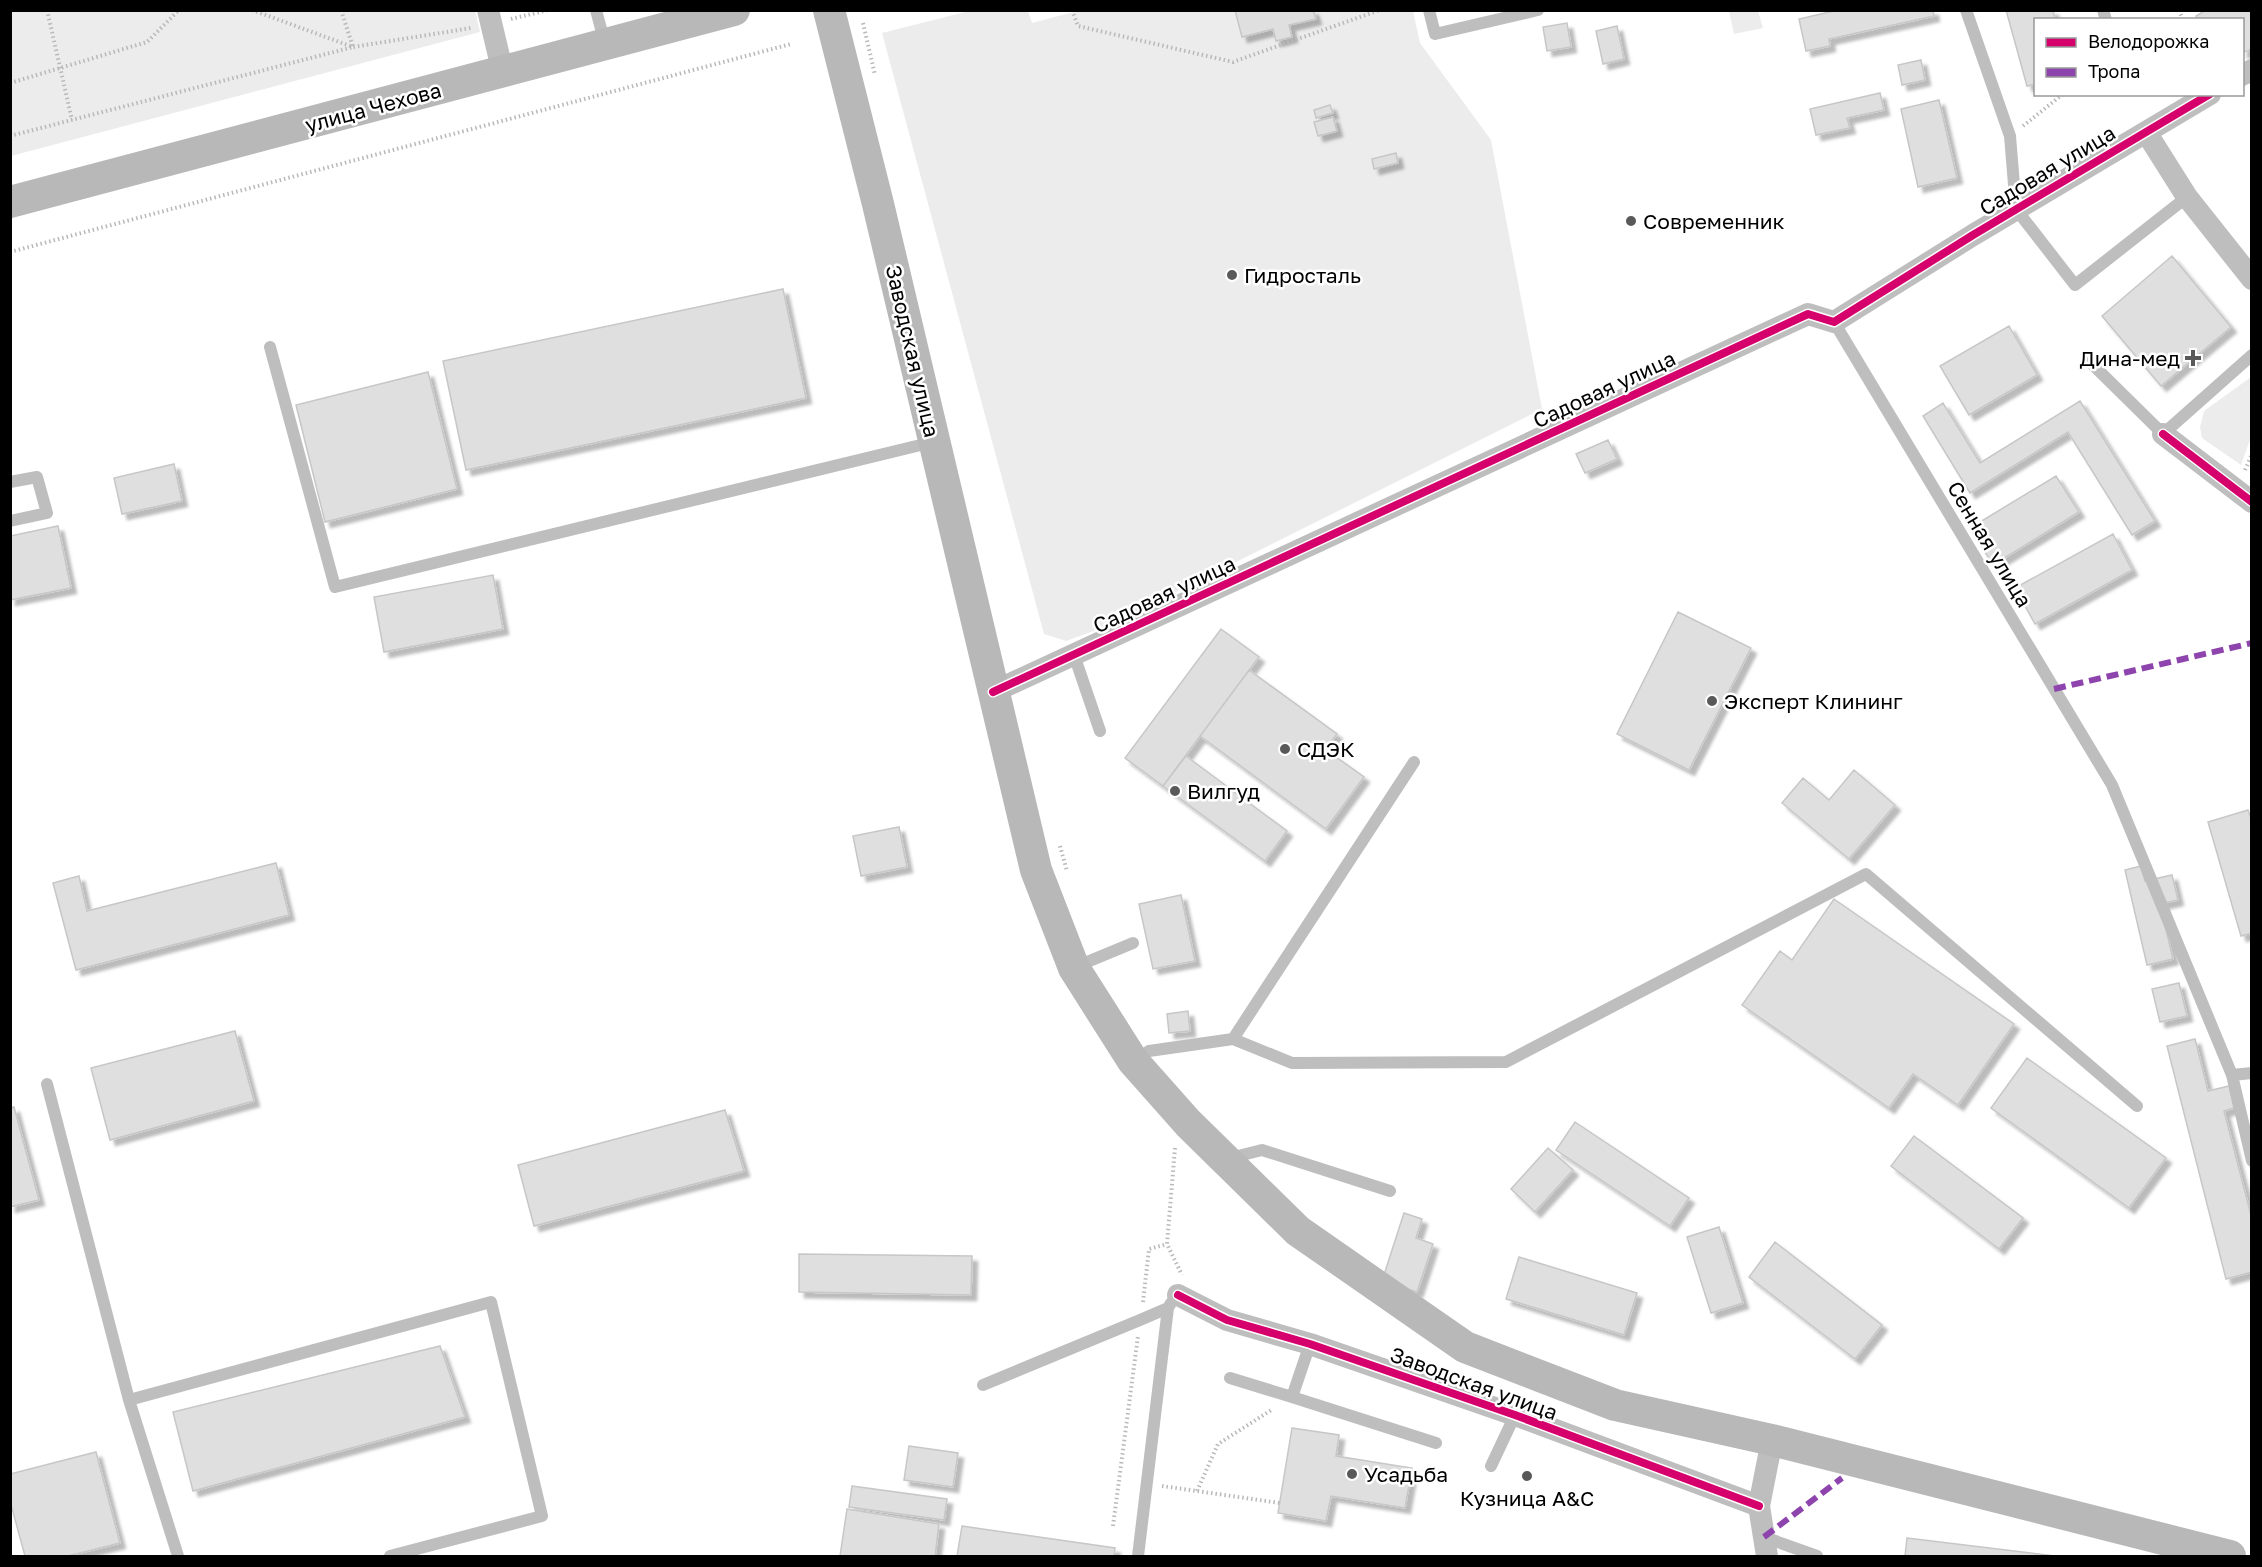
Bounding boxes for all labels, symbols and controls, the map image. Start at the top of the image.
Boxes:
legend [2034,18,2244,96]
text: Велодорожка [2088,30,2209,52]
text: Тропа [2088,60,2140,82]
street label: улица Чехова [302,76,444,138]
street label: Садовая улица [1974,119,2120,221]
place label: Современник [1643,208,1785,234]
marker: Современник [1624,214,1638,228]
street label: Заводская улица [881,262,945,440]
place label: Гидросталь [1244,262,1361,288]
marker: Гидросталь [1225,268,1239,282]
street label: Садовая улица [1529,345,1679,433]
place label: Дина-мед [2079,345,2180,371]
marker: Дина-мед [2184,349,2202,367]
street label: Сенная улица [1942,476,2038,612]
street label: Садовая улица [1089,550,1239,638]
place label: Эксперт Клининг [1724,688,1903,714]
marker: Эксперт Клининг [1705,694,1719,708]
place label: СДЭК [1297,736,1355,762]
marker: СДЭК [1278,742,1292,756]
place label: Вилгуд [1187,778,1260,804]
marker: Вилгуд [1168,784,1182,798]
street label: Заводская улица [1387,1341,1561,1425]
place label: Усадьба [1364,1461,1448,1487]
marker: Усадьба [1345,1467,1359,1481]
marker: Кузница А&С [1520,1469,1534,1483]
place label: Кузница А&С [1460,1485,1594,1511]

